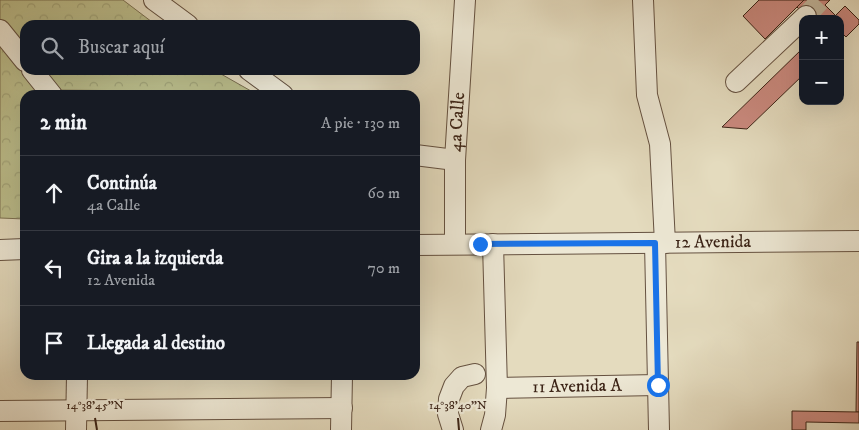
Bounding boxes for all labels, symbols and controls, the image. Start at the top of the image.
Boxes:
map controls [799,15,844,105]
button: + [799,15,844,60]
search box [20,20,420,75]
icon: search [38,34,66,62]
text: Buscar aquí [78,36,164,59]
button: − [799,60,844,105]
street label: 4a Calle [445,92,470,153]
text: 2 min [40,110,87,136]
text: A pie · 130 m [321,113,400,133]
text: Continúa [87,172,157,195]
icon: ahead [40,179,68,207]
text: 60 m [368,183,400,203]
text: 4a Calle [87,195,140,215]
street label: 12 Avenida [675,231,752,254]
route end [469,233,492,256]
text: Gira a la izquierda [87,247,223,270]
icon: left [40,254,68,282]
text: 70 m [368,258,400,278]
text: 12 Avenida [87,270,155,290]
icon: arrive [40,329,68,357]
text: Llegada al destino [87,332,225,355]
route start [647,374,670,397]
street label: 11 Avenida A [532,375,622,398]
text: 14°38'45"N [66,398,124,413]
text: 14°38'40"N [429,398,487,413]

